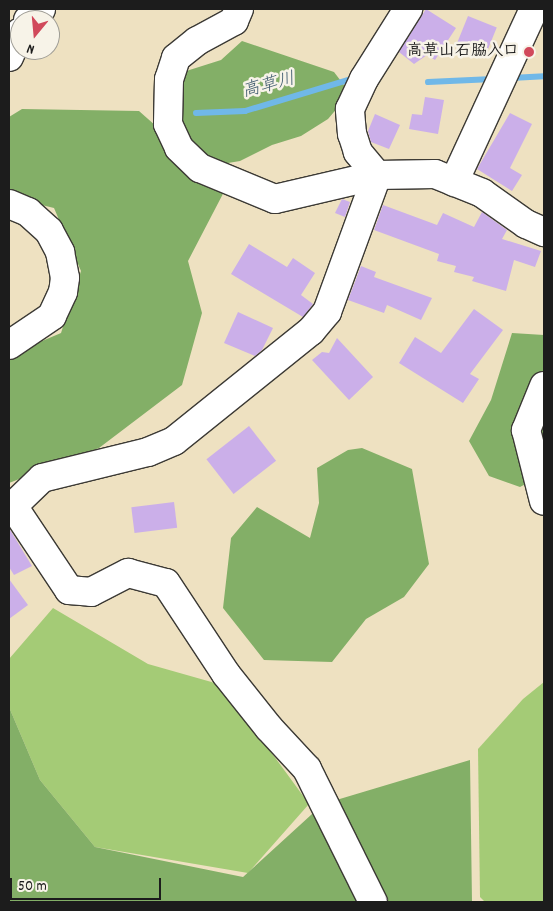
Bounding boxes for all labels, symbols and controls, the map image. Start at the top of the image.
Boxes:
north arrow [10,10,60,60]
text: N [25,38,37,59]
place label: 高草山石脇入口 [407,42,519,62]
marker: 高草山石脇入口 [523,46,535,58]
water label: 高草川 [240,70,298,104]
scale bar [12,868,164,900]
text: 50 m [18,876,47,898]

